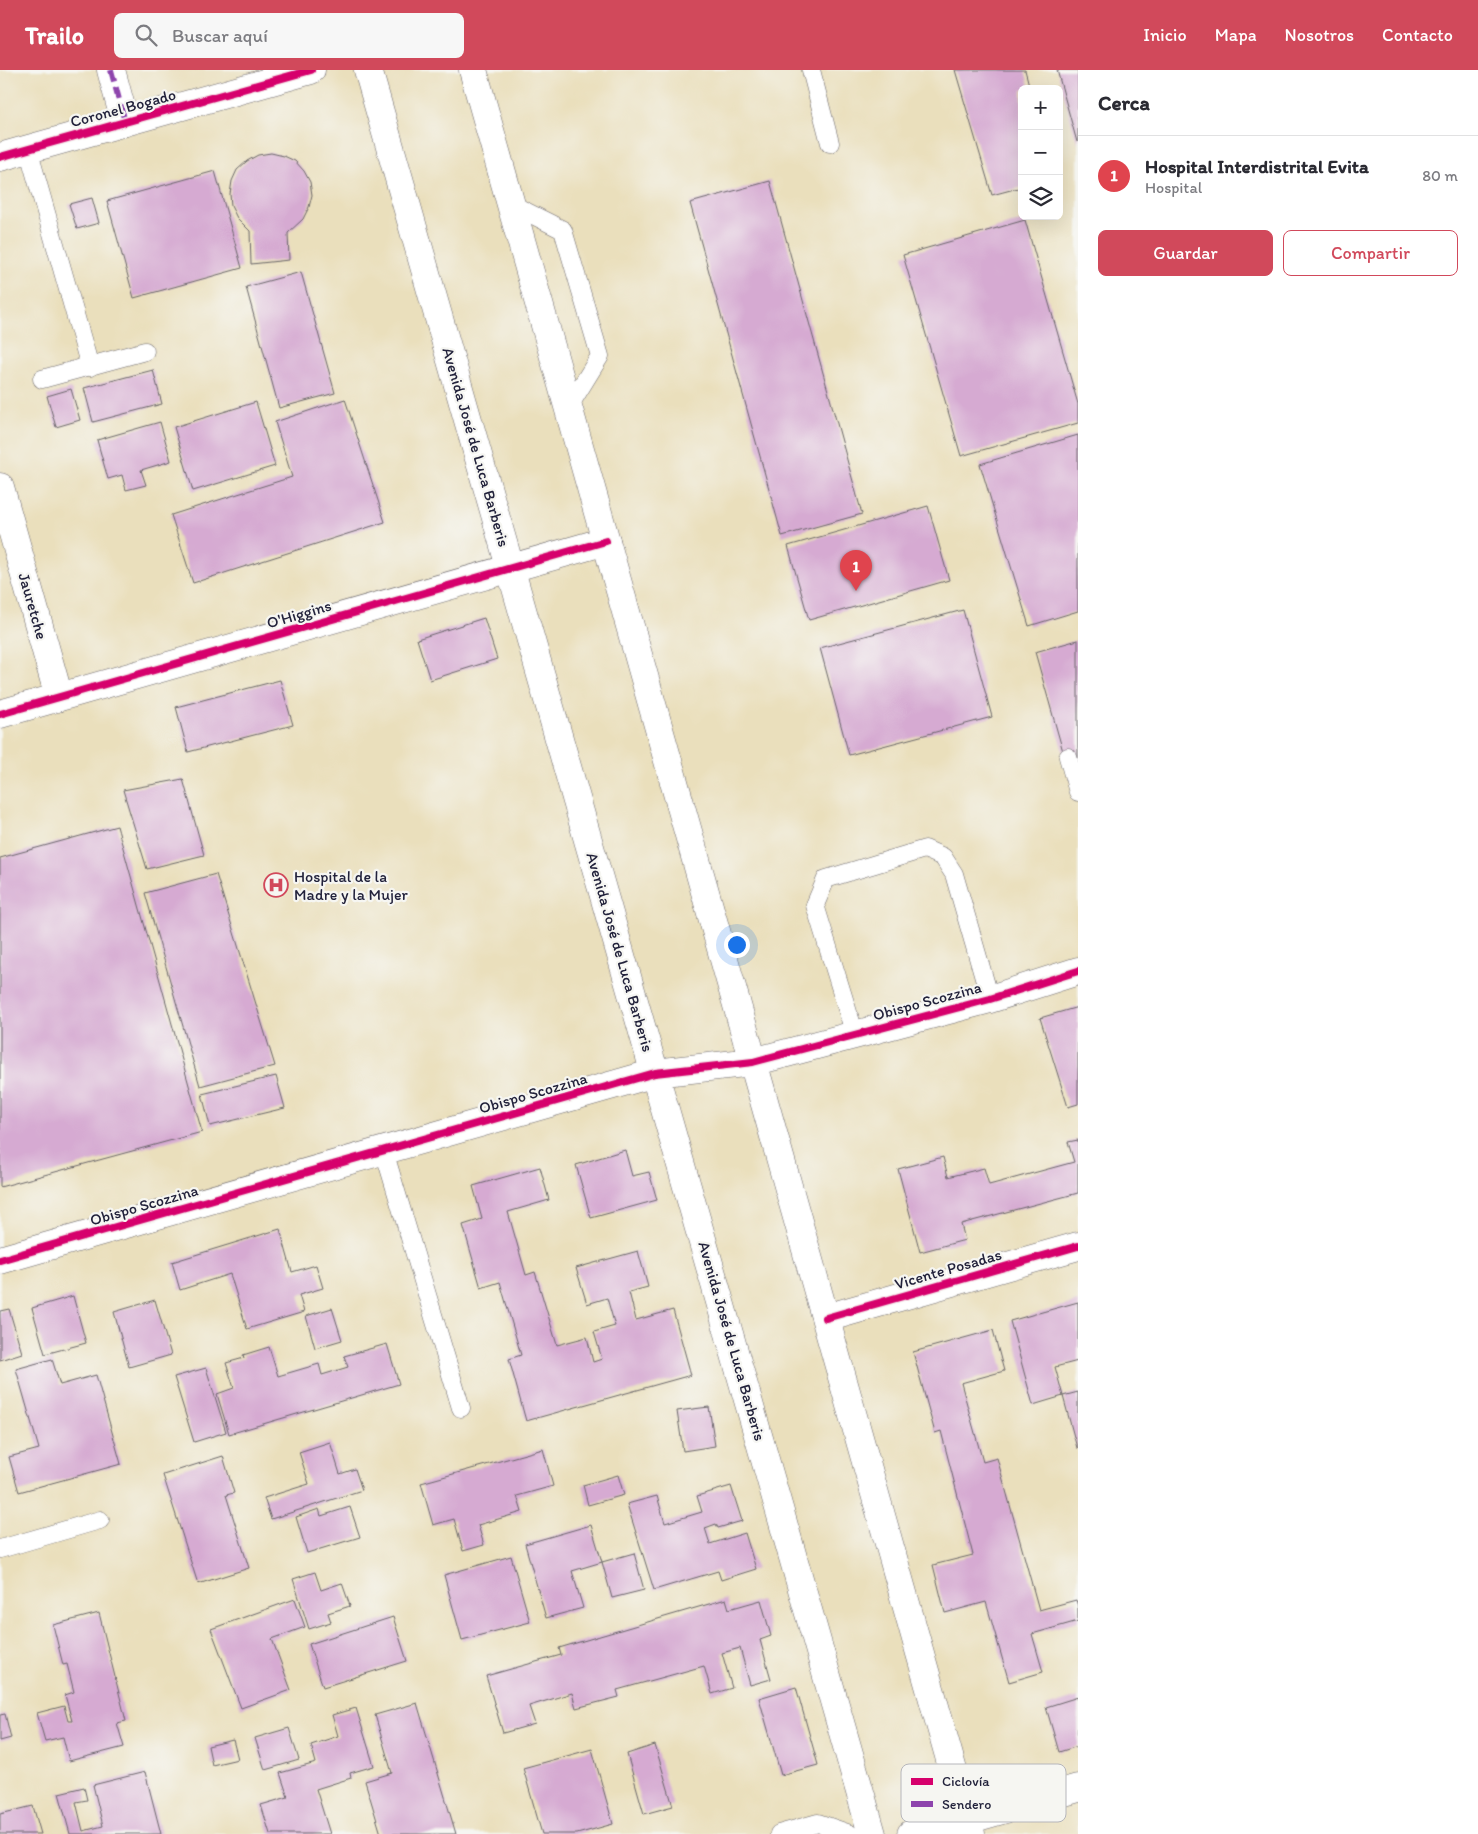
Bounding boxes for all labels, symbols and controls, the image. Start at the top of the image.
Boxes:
search box [114,13,464,58]
text: Trailo [25,21,84,50]
icon: search [132,21,160,49]
text: Buscar aquí [172,24,268,47]
text: Inicio [1143,24,1187,46]
text: Mapa [1215,24,1257,46]
text: Nosotros [1285,24,1354,46]
text: Contacto [1382,24,1453,46]
street label: Coronel Bogado [68,85,178,131]
map controls [1018,85,1063,220]
button: + [1018,85,1063,130]
text: Cerca [1098,90,1150,115]
button: − [1018,130,1063,175]
text: Hospital Interdistrital Evita [1145,155,1369,178]
text: 1 [1110,166,1118,185]
text: 80 m [1422,166,1458,185]
button: layers [1018,175,1063,220]
text: Hospital [1145,178,1202,197]
button: Guardar [1098,230,1273,276]
button: Compartir [1283,230,1458,276]
street label: Avenida José de Luca Barberis [438,345,514,549]
pin: 1 [840,550,872,591]
street label: Jauretche [14,571,52,641]
street label: O'Higgins [264,596,334,632]
street label: Avenida José de Luca Barberis [582,850,658,1054]
place label: Hospital de la Madre y la Mujer [294,867,409,904]
hospital icon: Hospital de la Madre y la Mujer [263,872,289,898]
your location [724,932,750,958]
street label: Obispo Scozzina [871,977,984,1025]
street label: Obispo Scozzina [477,1068,589,1118]
street label: Obispo Scozzina [88,1180,200,1230]
street label: Avenida José de Luca Barberis [694,1239,770,1443]
street label: Vicente Posadas [892,1245,1004,1293]
legend [901,1764,1066,1822]
text: Ciclovía [942,1773,990,1790]
text: Sendero [942,1796,991,1813]

